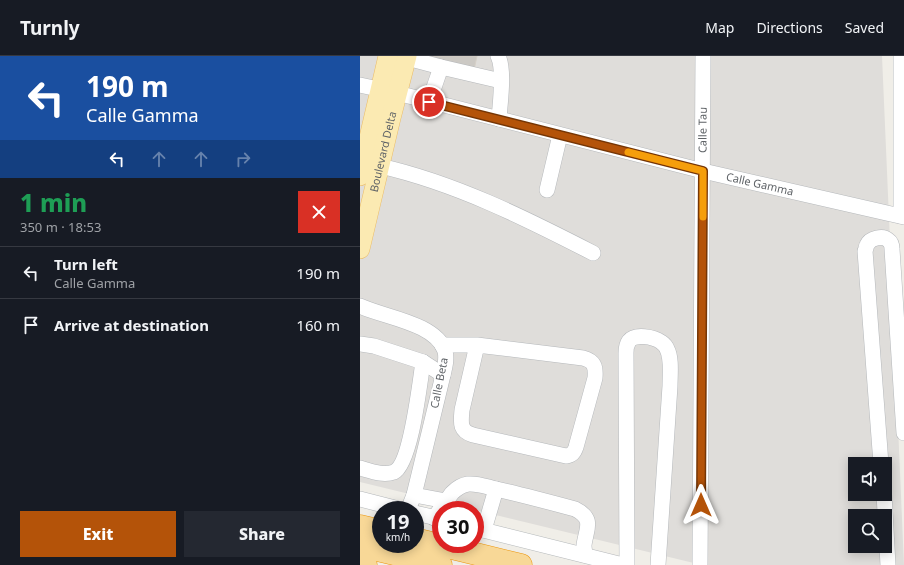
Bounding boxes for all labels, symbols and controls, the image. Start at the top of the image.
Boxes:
text: Turnly [20,15,80,41]
text: Map [705,18,734,37]
text: Directions [756,18,823,37]
text: Saved [845,18,884,37]
text: 190 m [86,67,169,105]
icon: left [20,72,72,124]
pin [412,85,446,119]
icon: arrive [418,91,440,113]
text: Calle Gamma [86,103,199,127]
street label: Calle Tau [694,107,710,153]
street label: Boulevard Delta [366,110,399,193]
icon: left [106,148,128,170]
icon: ahead [148,148,170,170]
icon: ahead [190,148,212,170]
icon: right [232,148,254,170]
street label: Calle Gamma [725,169,795,199]
text: 1 min [20,186,87,219]
button: close [298,191,340,233]
text: 350 m · 18:53 [20,218,101,236]
text: Turn left [54,254,118,274]
icon: left [20,262,42,284]
text: 190 m [296,263,340,283]
text: Calle Gamma [54,274,135,292]
icon: arrive [20,314,42,336]
text: Arrive at destination [54,315,209,335]
text: 160 m [296,315,340,335]
street label: Calle Beta [426,356,451,410]
map controls [848,457,892,553]
button: sound [848,457,892,501]
position arrow [680,484,722,526]
speed limit sign: 30 [432,501,484,553]
text: 19 [387,508,409,535]
button: search [848,509,892,553]
button: Exit [20,511,176,557]
button: Share [184,511,340,557]
text: km/h [386,530,410,544]

